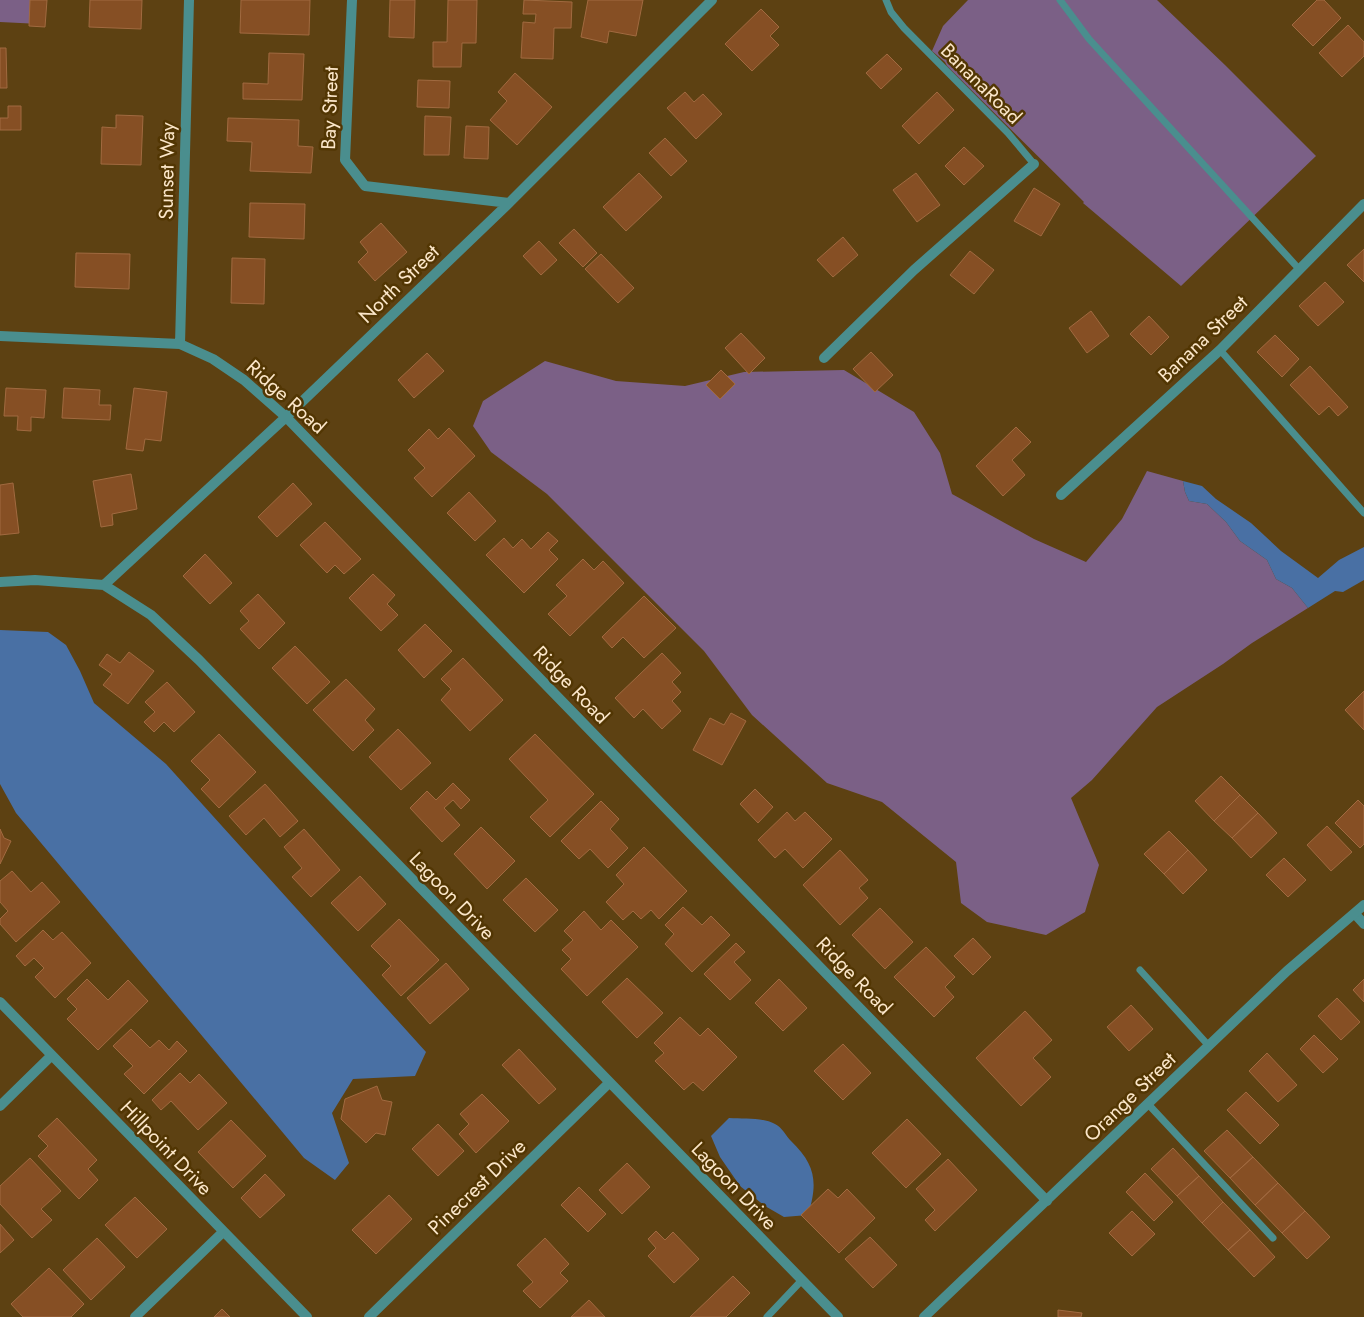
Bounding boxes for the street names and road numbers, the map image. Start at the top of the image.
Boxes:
street label: BananaRoad [934,37,1028,131]
street label: Bay Street [314,66,346,150]
street label: Sunset Way [152,122,182,220]
street label: North Street [352,238,446,330]
street label: Banana Street [1152,289,1254,389]
street label: Ridge Road [240,353,332,441]
street label: Ridge Road [526,639,616,731]
street label: Lagoon Drive [402,845,502,947]
street label: Ridge Road [809,930,899,1022]
street label: Orange Street [1077,1045,1183,1148]
street label: Hillpoint Drive [113,1094,219,1202]
street label: Pinecrest Drive [421,1133,533,1241]
street label: Lagoon Drive [684,1135,784,1237]

